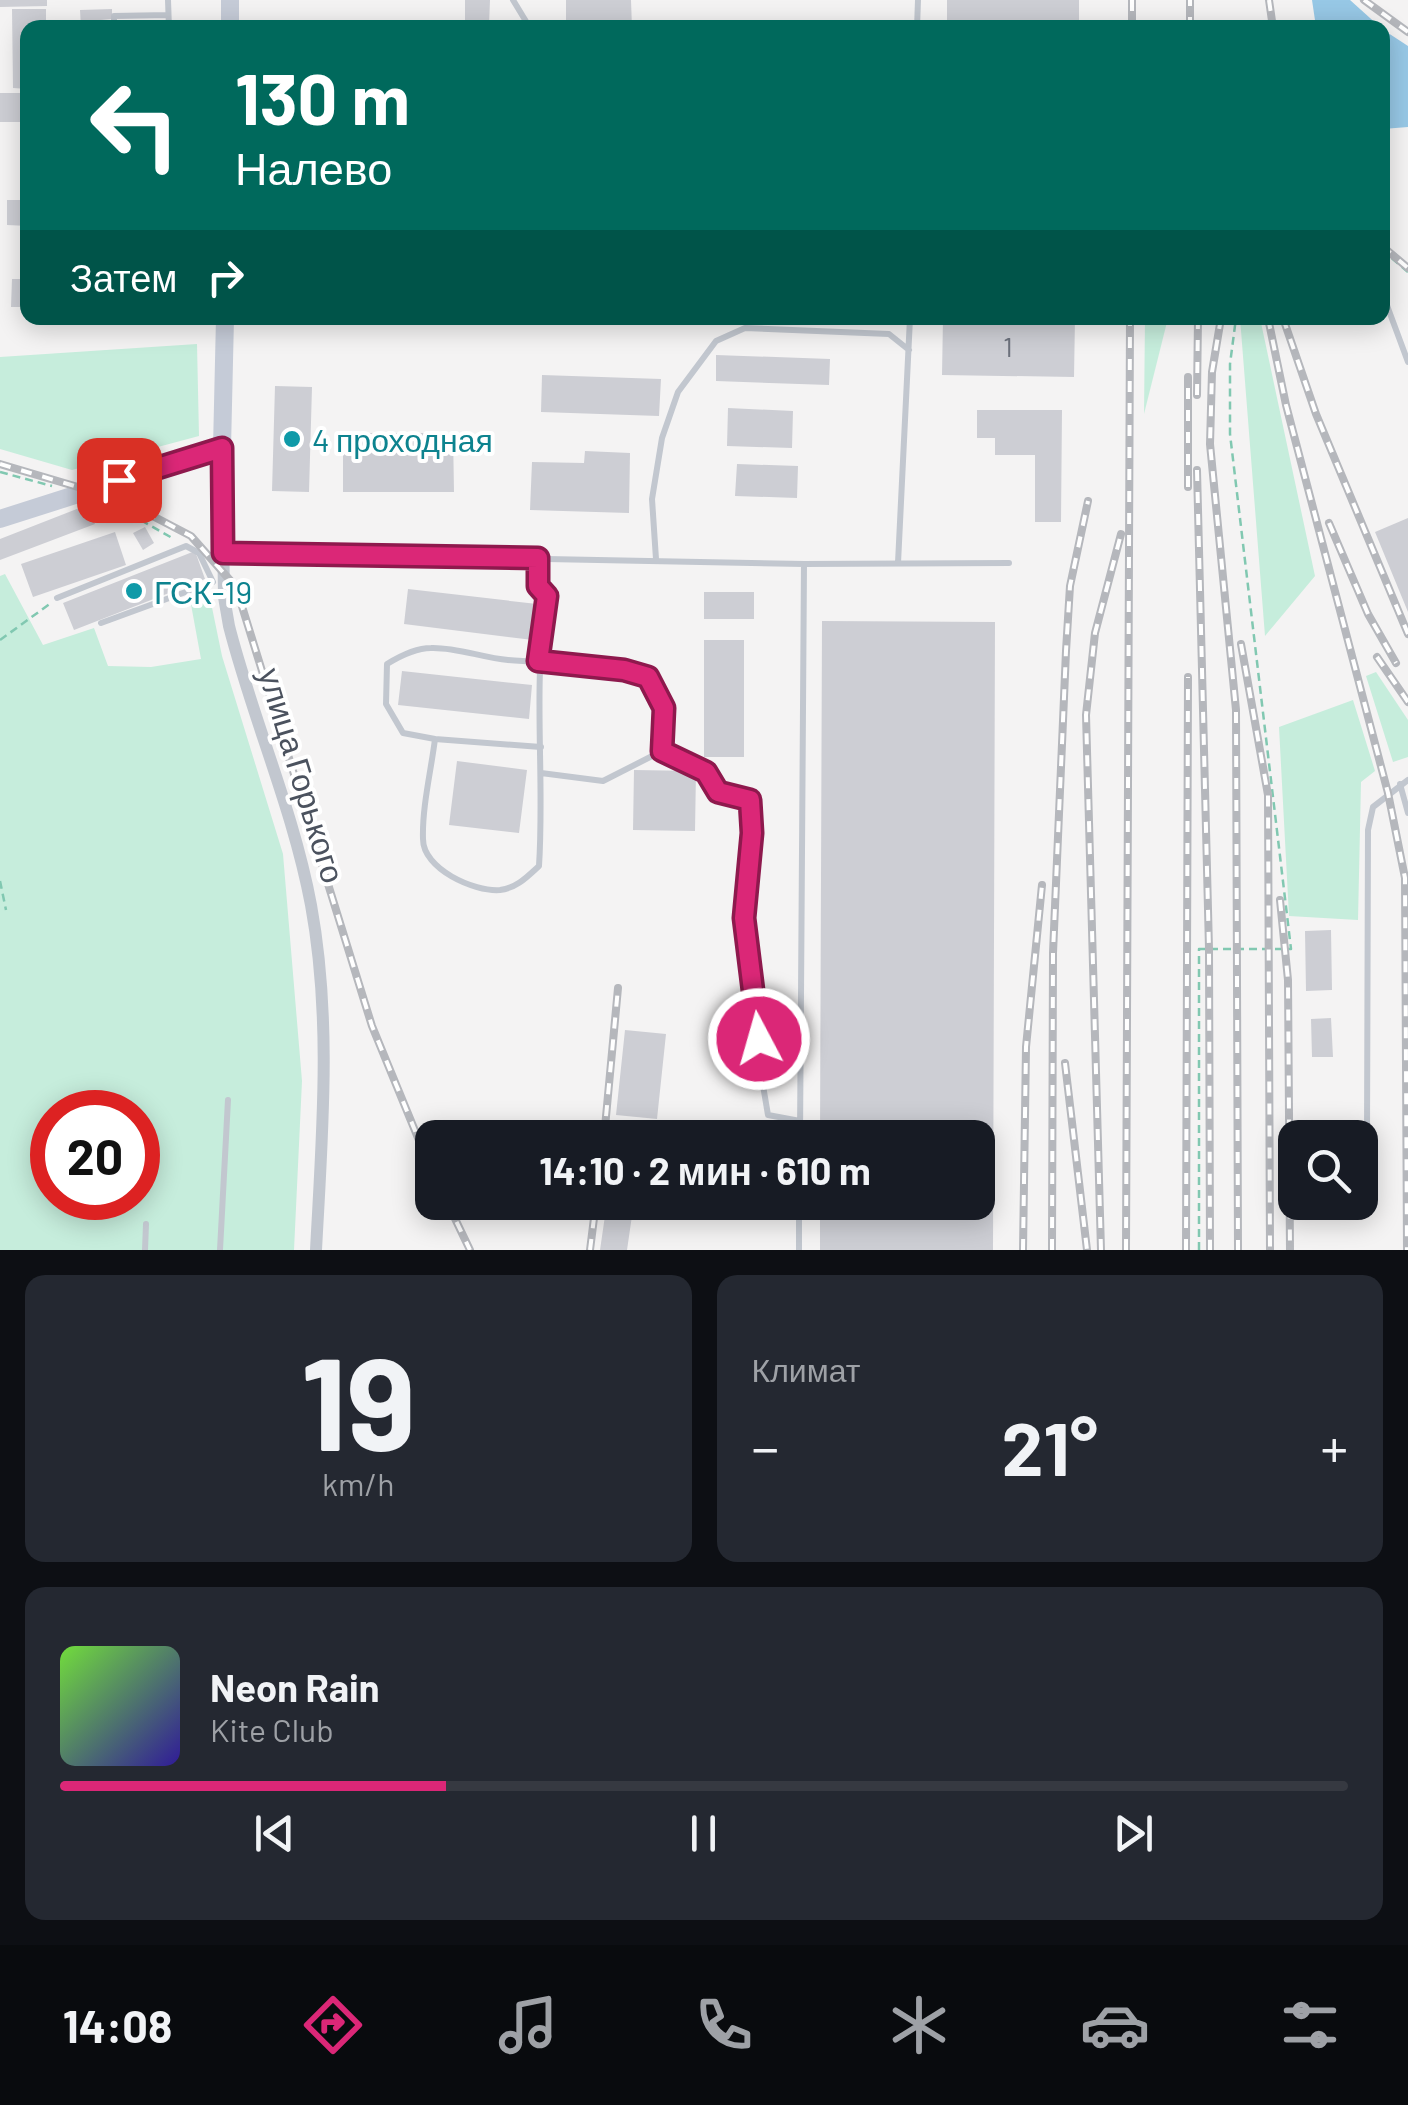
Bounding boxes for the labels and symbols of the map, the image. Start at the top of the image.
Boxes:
house number: 1 [1003,329,1013,363]
place label: 4 проходная [312,420,493,459]
marker: 4 проходная [281,428,303,450]
pin [77,438,162,523]
place label: ГСК-19 [154,572,252,610]
marker: ГСК-19 [123,580,145,602]
street label: улица Горького [251,663,354,887]
position arrow [707,987,811,1091]
speed limit sign: 20 [30,1090,160,1220]

